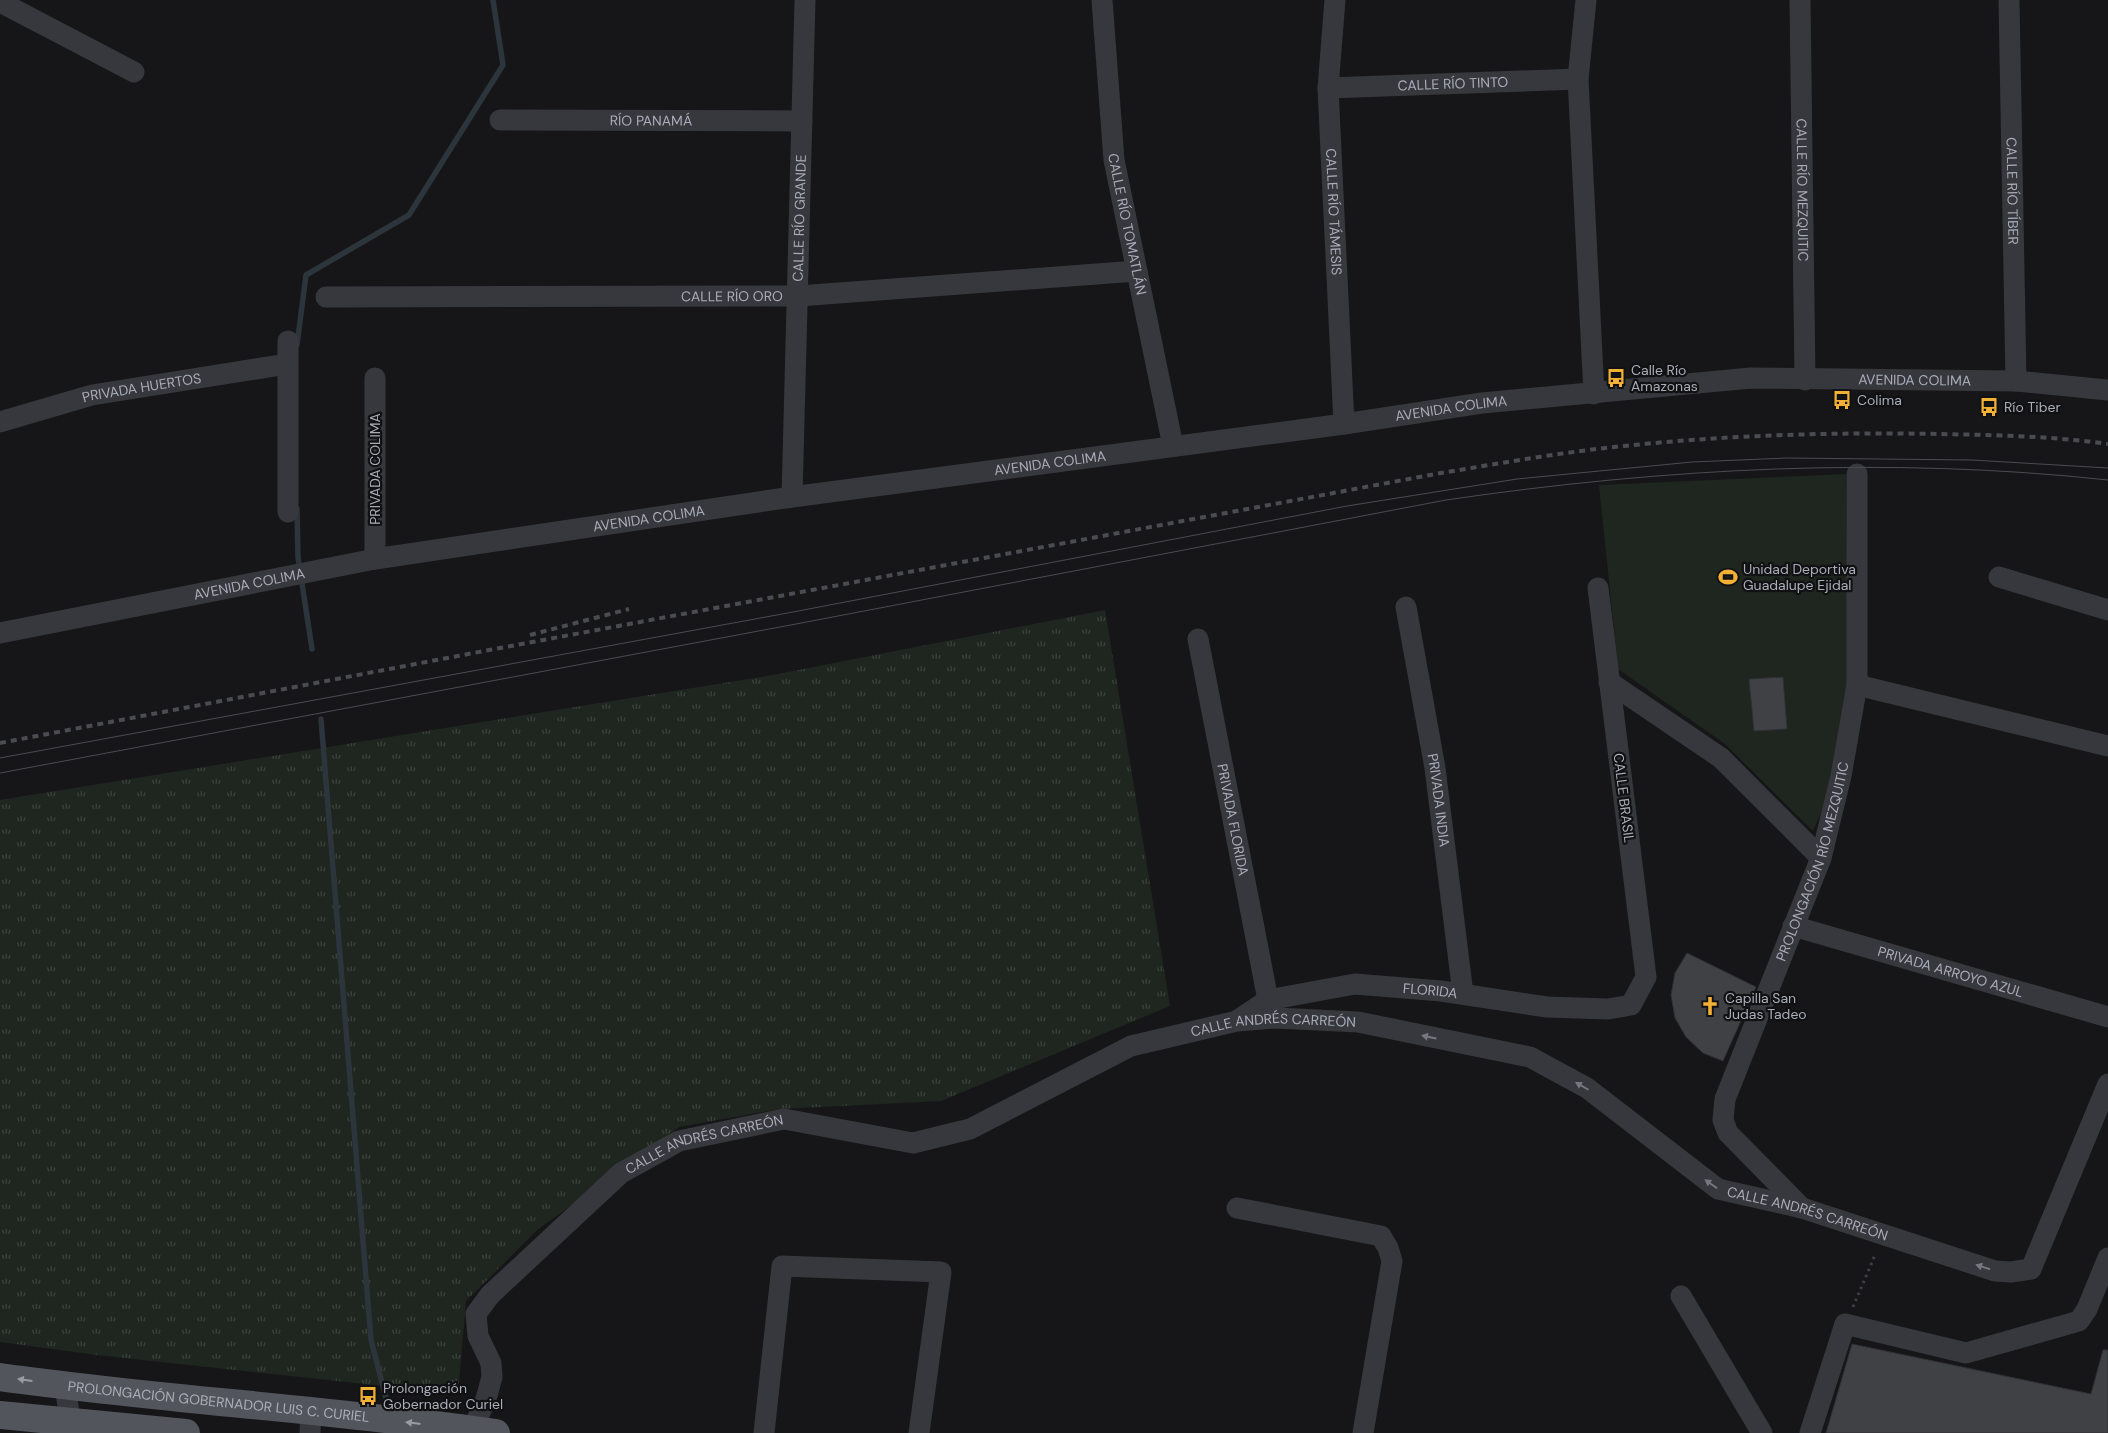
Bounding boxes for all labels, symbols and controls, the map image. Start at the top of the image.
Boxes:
street label: CALLE RÍO TINTO [1397,73,1509,94]
street label: RÍO PANAMÁ [610,111,692,130]
street label: CALLE RÍO MEZQUITIC [1793,118,1812,262]
street label: CALLE RÍO TÍBER [2003,137,2022,245]
street label: CALLE RÍO TÁMESIS [1322,148,1346,275]
street label: CALLE RÍO TOMATLÁN [1105,153,1151,297]
street label: CALLE RÍO GRANDE [789,154,810,282]
street label: CALLE RÍO ORO [681,287,783,305]
place label: Calle Río Amazonas [1631,361,1698,395]
bus stop icon: Calle Río Amazonas [1605,367,1627,389]
street label: PRIVADA HUERTOS [80,369,202,406]
street label: AVENIDA COLIMA [1858,370,1971,389]
bus stop icon: Colima [1831,389,1853,411]
place label: Colima [1857,391,1902,409]
street label: AVENIDA COLIMA [1394,392,1508,425]
bus stop icon: Río Tiber [1978,396,2000,418]
place label: Río Tiber [2004,398,2061,416]
street label: PRIVADA COLIMA [366,413,384,525]
street label: AVENIDA COLIMA [993,447,1107,479]
street label: AVENIDA COLIMA [592,501,706,535]
place label: Unidad Deportiva Guadalupe Ejidal [1743,560,1856,594]
street label: AVENIDA COLIMA [192,564,306,604]
sports icon: Unidad Deportiva Guadalupe Ejidal [1717,566,1739,588]
street label: PRIVADA INDIA [1424,752,1454,848]
street label: CALLE BRASIL [1610,752,1638,844]
street label: PROLONGACIÓN RÍO MEZQUITIC [1772,760,1852,964]
street label: PRIVADA FLORIDA [1213,762,1253,877]
street label: PRIVADA ARROYO AZUL [1876,942,2025,1001]
street label: FLORIDA [1402,979,1459,1002]
place label: Capilla San Judas Tadeo [1725,989,1807,1023]
church icon: Capilla San Judas Tadeo [1699,995,1721,1017]
street label: CALLE ANDRÉS CARREÓN [1189,1009,1356,1041]
one-way arrow [1421,1033,1436,1041]
one-way arrow [1576,1081,1589,1090]
street label: CALLE ANDRÉS CARREÓN [622,1110,785,1178]
one-way arrow [1705,1179,1718,1189]
street label: CALLE ANDRÉS CARREÓN [1725,1182,1890,1244]
one-way arrow [1976,1263,1991,1270]
one-way arrow [17,1376,33,1384]
street label: PROLONGACIÓN GOBERNADOR LUIS C. CURIEL [67,1377,370,1426]
place label: Prolongación Gobernador Curiel [383,1379,503,1413]
bus stop icon: Prolongación Gobernador Curiel [357,1385,379,1407]
one-way arrow [404,1418,420,1426]

